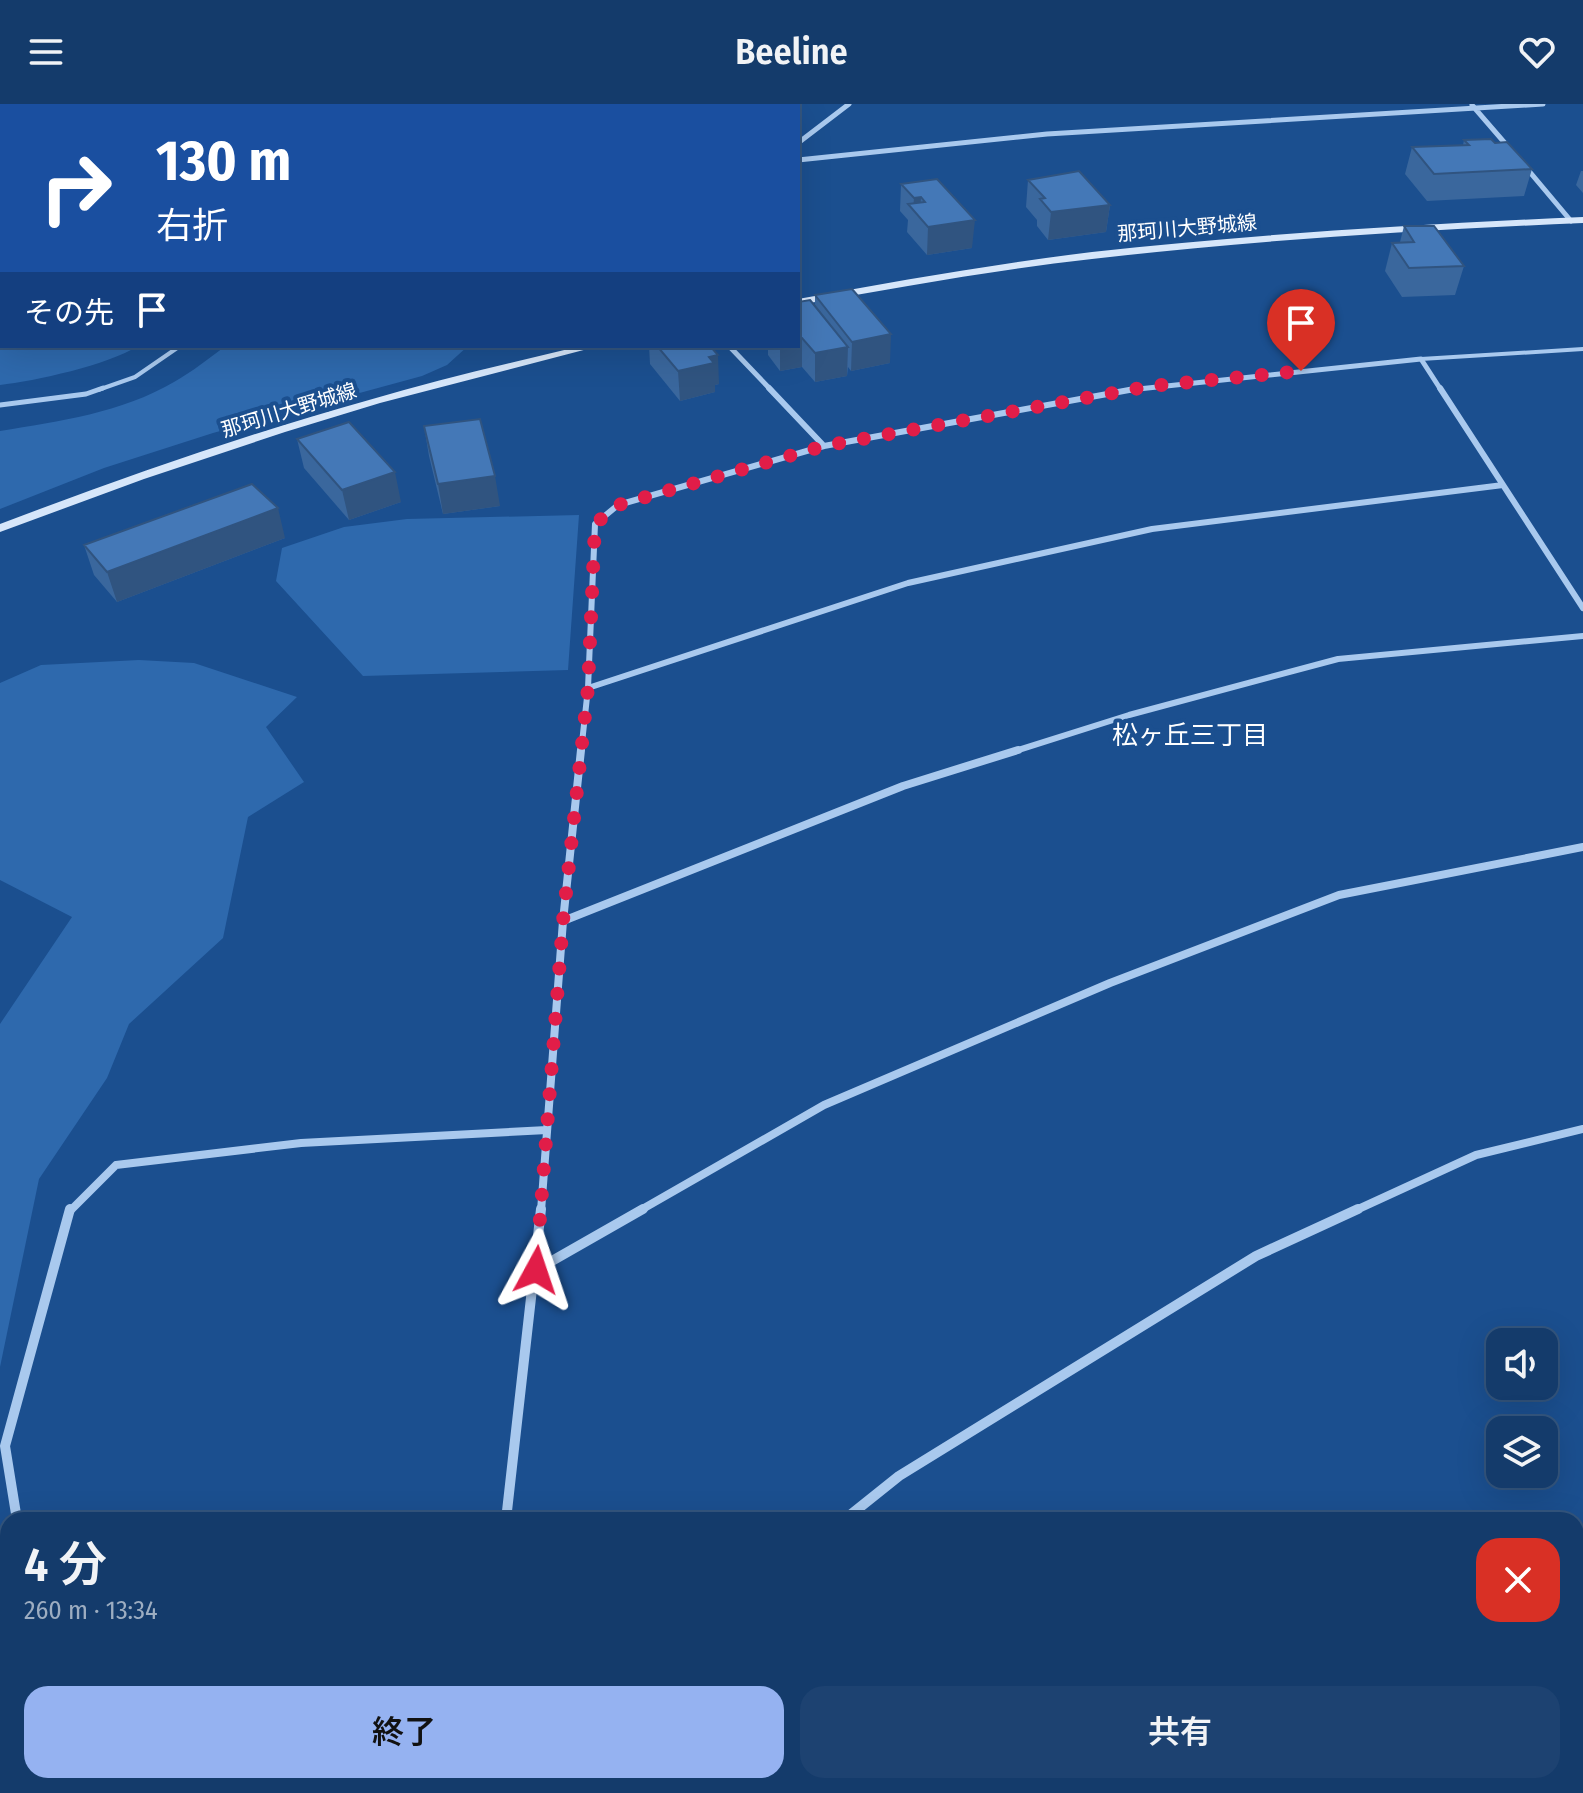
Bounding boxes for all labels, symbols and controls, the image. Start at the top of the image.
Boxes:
icon: menu [24,30,68,74]
text: Beeline [735,30,848,74]
icon: heart [1515,30,1559,74]
text: 130 m [156,128,291,195]
icon: right [24,136,128,240]
text: 右折 [156,204,228,248]
street label: 那珂川大野城線 [1116,210,1258,246]
icon: arrive [130,288,174,332]
pin [1267,289,1335,371]
text: その先 [24,295,114,331]
icon: arrive [1279,301,1323,345]
street label: 那珂川大野城線 [219,378,359,442]
district label: 松ヶ丘三丁目 [1112,720,1268,751]
position arrow [494,1228,578,1312]
map controls [1486,1328,1558,1488]
button: sound [1486,1328,1558,1400]
button: layers [1486,1416,1558,1488]
text: 4 分 [24,1536,107,1594]
button: close [1476,1538,1560,1622]
text: 260 m · 13:34 [24,1595,158,1626]
button: 終了 [24,1686,784,1778]
button: 共有 [800,1686,1560,1778]

